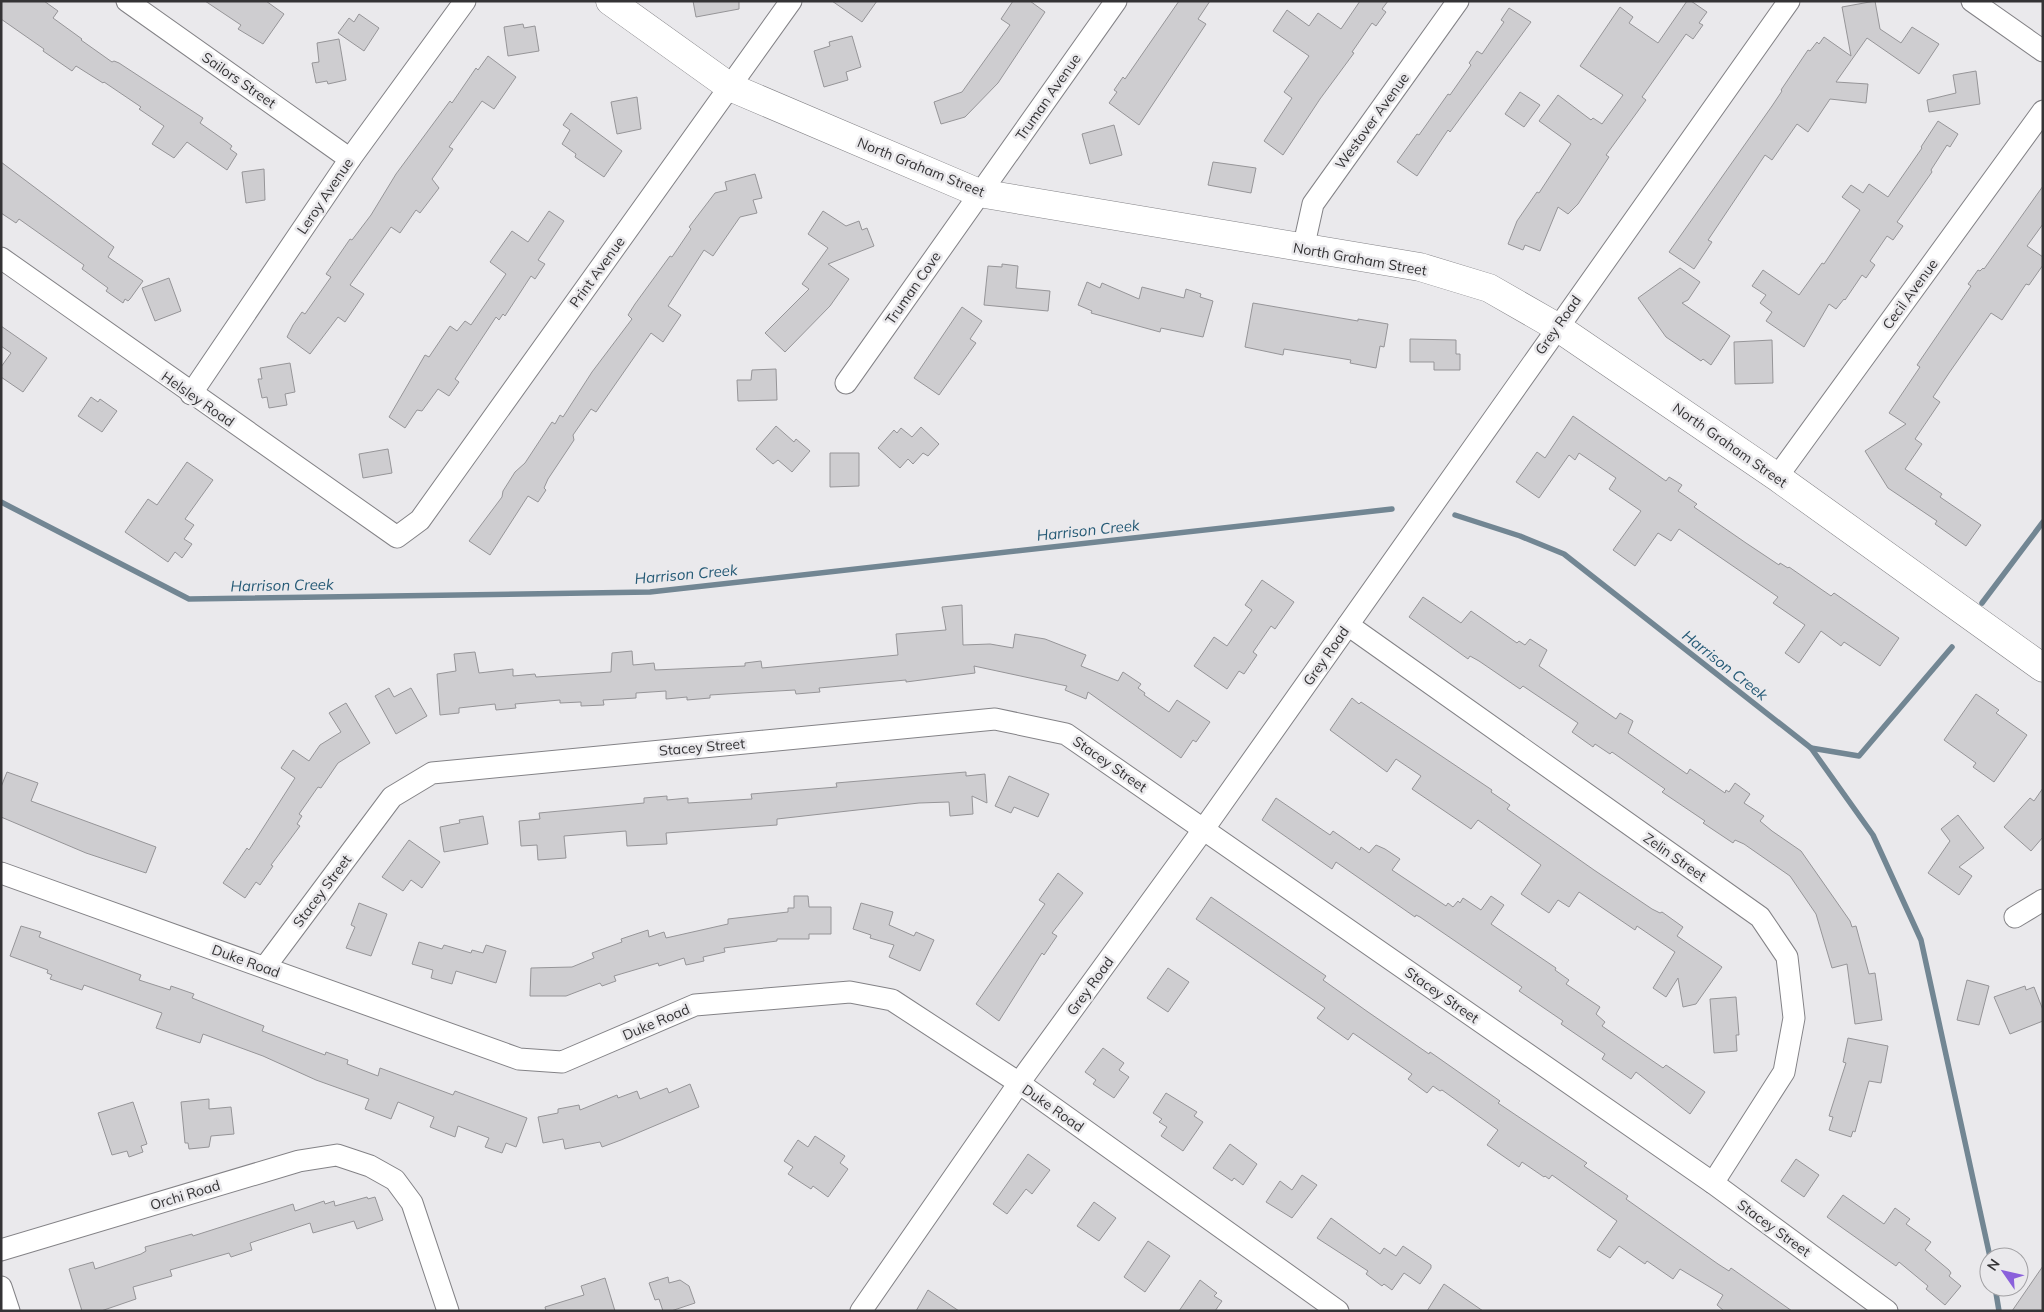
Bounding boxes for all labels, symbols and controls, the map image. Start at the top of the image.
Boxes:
street label: Sailors Street [199,48,280,112]
street label: Truman Avenue [1011,50,1085,144]
street label: Westover Avenue [1331,69,1413,173]
street label: North Graham Street [855,133,987,201]
street label: Leroy Avenue [293,155,357,237]
street label: Print Avenue [565,233,629,311]
street label: North Graham Street [1292,238,1428,280]
street label: Truman Cove [881,248,945,328]
street label: Cecil Avenue [1878,255,1942,333]
street label: Grey Road [1531,292,1585,358]
street label: Helsley Road [158,367,238,431]
street label: North Graham Street [1669,399,1791,491]
water label: Harrison Creek [1036,515,1142,545]
water label: Harrison Creek [634,560,740,588]
water label: Harrison Creek [230,575,335,595]
street label: Grey Road [1299,623,1353,689]
water label: Harrison Creek [1678,626,1773,705]
street label: Stacey Street [1070,732,1151,796]
street label: Stacey Street [658,734,746,760]
street label: Zelin Street [1640,829,1710,885]
street label: Stacey Street [289,851,355,931]
street label: Duke Road [209,940,283,982]
street label: Grey Road [1063,953,1117,1019]
street label: Stacey Street [1402,963,1483,1027]
street label: Duke Road [620,1000,692,1044]
street label: Duke Road [1019,1080,1087,1136]
street label: Orchi Road [148,1176,222,1214]
street label: Stacey Street [1734,1195,1814,1261]
north arrow [1979,1247,2029,1297]
text: N [1983,1255,2004,1274]

